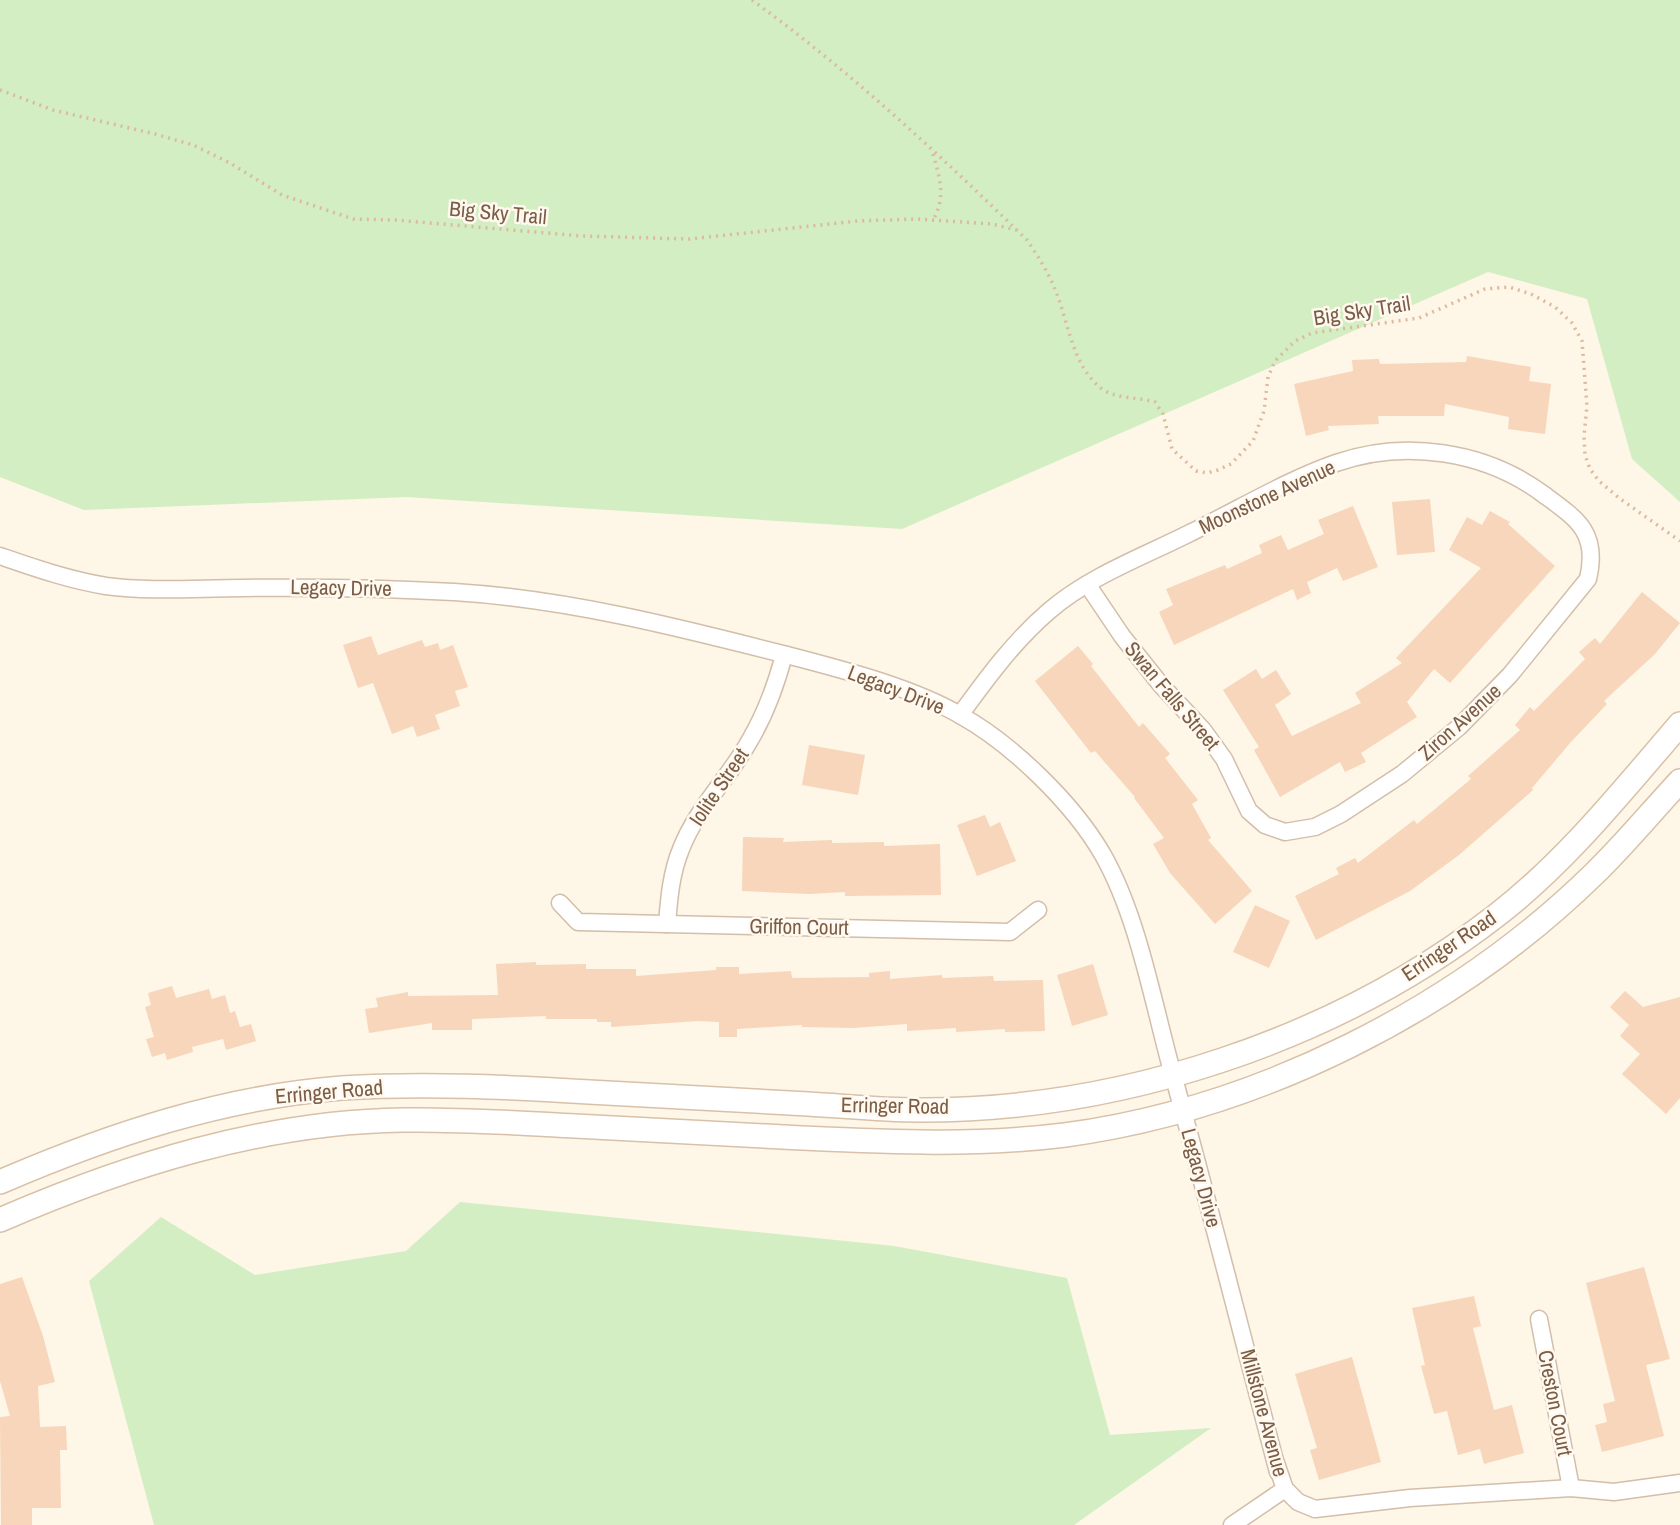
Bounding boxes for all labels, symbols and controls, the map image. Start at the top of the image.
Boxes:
street label: Big Sky Trail [448,194,548,231]
street label: Big Sky Trail [1311,289,1412,332]
street label: Moonstone Avenue [1194,452,1340,541]
street label: Legacy Drive [290,572,392,603]
street label: Swan Falls Street [1118,635,1227,757]
street label: Legacy Drive [844,658,949,721]
street label: Ziron Avenue [1412,677,1507,767]
street label: Iolite Street [682,742,755,831]
street label: Erringer Road [1396,903,1502,988]
street label: Griffon Court [749,911,849,942]
street label: Erringer Road [274,1072,384,1111]
street label: Erringer Road [841,1090,949,1121]
street label: Legacy Drive [1174,1125,1229,1231]
street label: Millstone Avenue [1234,1346,1295,1480]
street label: Creston Court [1531,1348,1580,1458]

